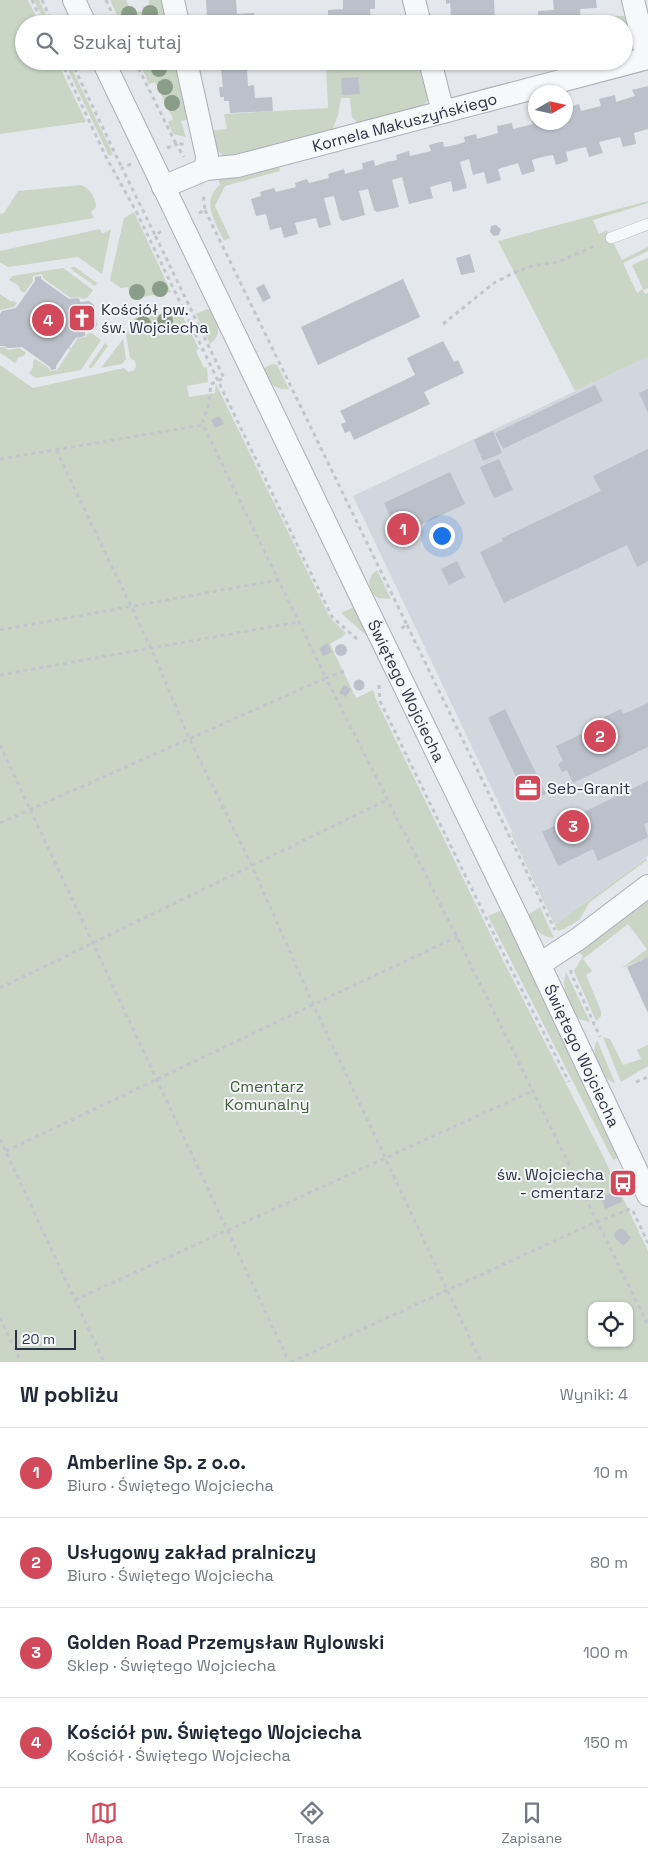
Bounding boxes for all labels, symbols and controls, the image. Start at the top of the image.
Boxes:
search box [15,15,633,70]
icon: search [33,29,61,57]
text: Szukaj tutaj [73,30,181,55]
north arrow [528,85,573,130]
street label: Kornela Makuszyńskiego [310,88,499,156]
place label: Kościół pw. św. Wojciecha [101,299,208,338]
pin: 4 [32,301,64,339]
church icon: Kościół pw. św. Wojciecha [67,303,97,333]
pin: 1 [387,510,419,548]
your location [429,523,455,549]
street label: Świętego Wojciecha [363,616,450,765]
pin: 2 [584,717,616,755]
office icon: Seb-Granit [513,773,543,803]
place label: Seb-Granit [547,778,630,799]
pin: 3 [557,807,589,845]
street label: Świętego Wojciecha [540,981,625,1130]
park label: Cmentarz Komunalny [224,1076,310,1115]
place label: św. Wojciecha - cmentarz [497,1164,604,1203]
bus stop icon: św. Wojciecha - cmentarz [608,1168,638,1198]
map controls [588,1302,633,1347]
button: locate [588,1302,633,1347]
scale bar [15,1327,76,1350]
text: 20 m [22,1330,55,1348]
text: W pobliżu [20,1381,119,1408]
text: Wyniki: 4 [560,1384,628,1405]
text: Amberline Sp. z o.o. [67,1450,246,1475]
text: 1 [32,1462,40,1483]
text: 10 m [593,1462,628,1483]
text: Biuro · Świętego Wojciecha [67,1475,274,1496]
text: Usługowy zakład pralniczy [67,1540,316,1565]
text: 2 [31,1552,41,1573]
text: 80 m [590,1552,628,1573]
text: Biuro · Świętego Wojciecha [67,1565,274,1586]
text: Golden Road Przemysław Rylowski [67,1630,384,1655]
text: 3 [31,1642,41,1663]
text: 100 m [583,1642,628,1663]
text: Sklep · Świętego Wojciecha [67,1655,276,1676]
text: Kościół pw. Świętego Wojciecha [67,1720,362,1745]
text: 4 [31,1732,41,1753]
text: 150 m [584,1732,628,1753]
text: Kościół · Świętego Wojciecha [67,1745,291,1766]
tab: Mapa [86,1799,123,1847]
tab: Trasa [294,1799,330,1847]
tab: Zapisane [501,1799,562,1847]

